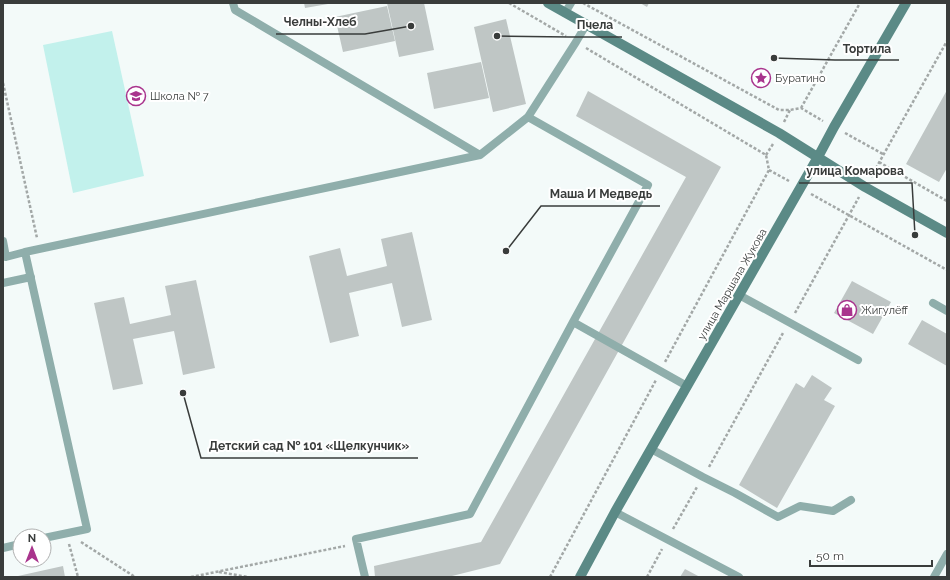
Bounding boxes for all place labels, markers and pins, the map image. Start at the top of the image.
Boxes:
callout: Челны-Хлеб [276,10,365,34]
callout: Пчела [569,13,622,37]
callout: Тортила [835,36,899,60]
place icon: Буратино [750,67,772,89]
place label: Буратино [775,72,826,85]
school or university icon: Школа № 7 [125,85,147,107]
place label: Школа № 7 [150,90,209,103]
callout: улица Комарова [799,159,912,183]
callout: Маша И Медведь [541,182,660,206]
shop icon: Жигулёff [836,299,858,321]
place label: Жигулёff [861,304,909,317]
callout: Детский сад № 101 «Щелкунчик» [201,434,418,458]

